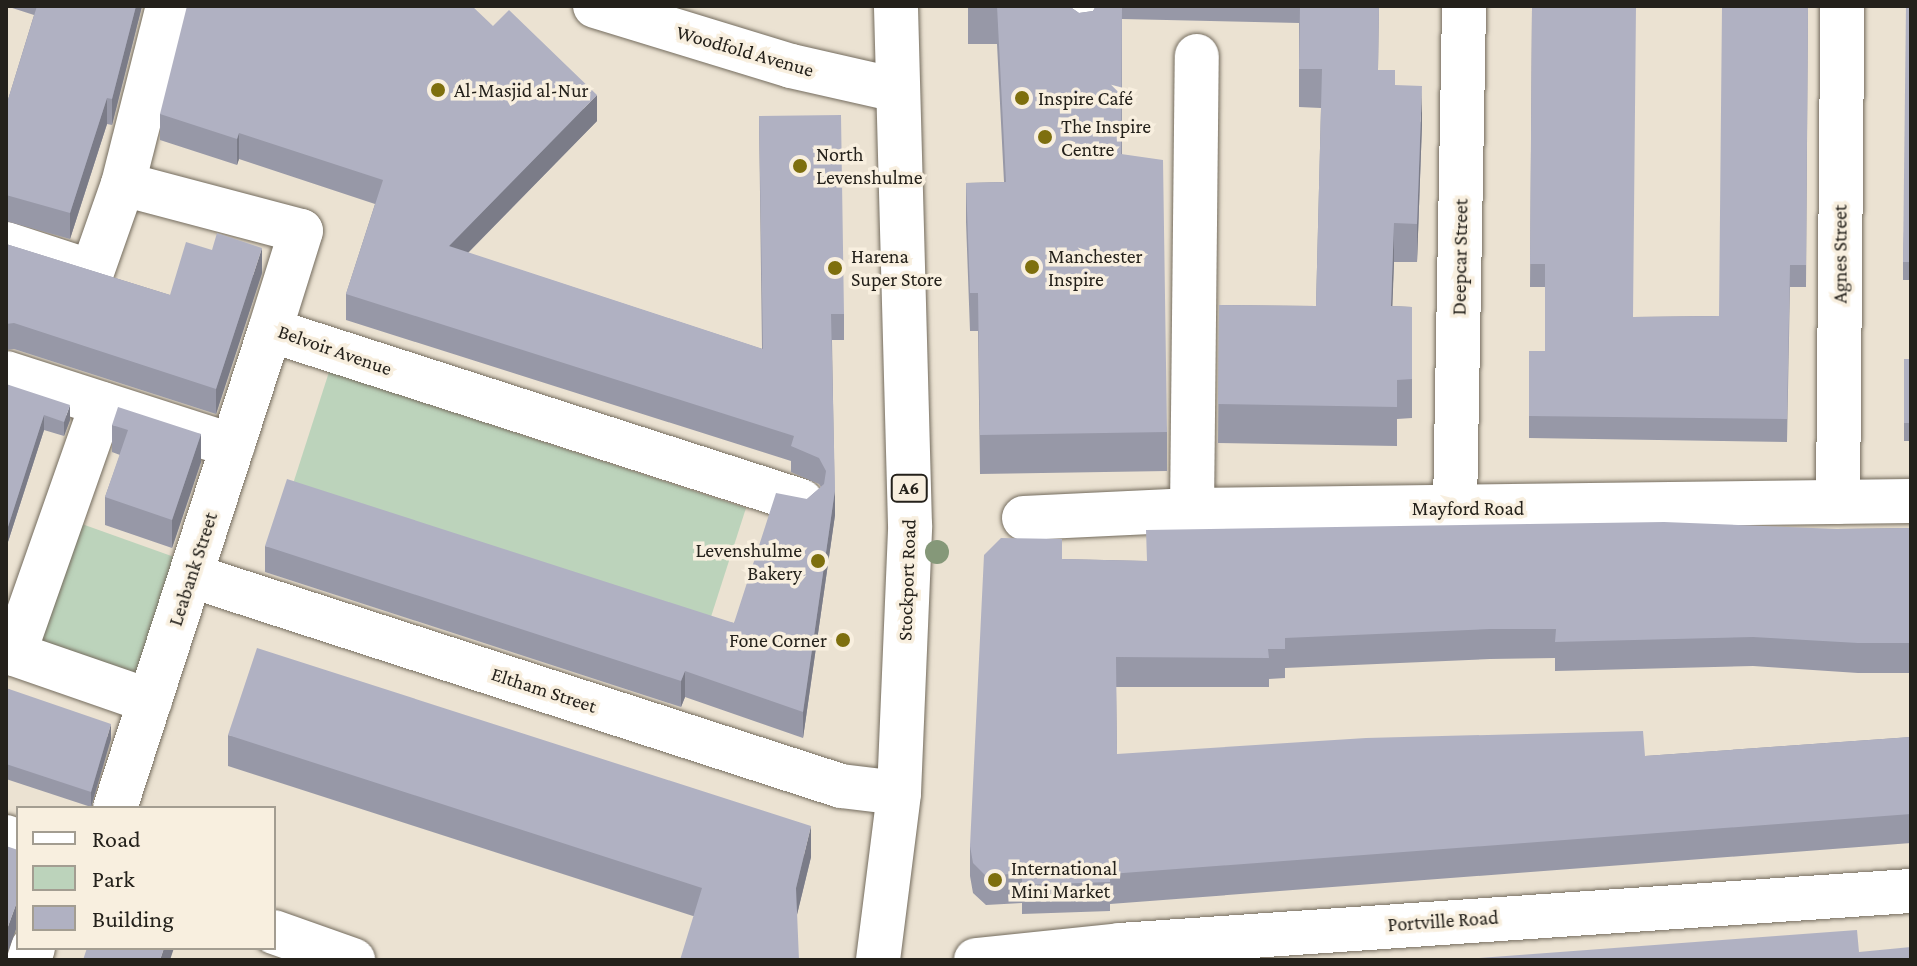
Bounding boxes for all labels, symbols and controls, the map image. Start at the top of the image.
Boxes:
street label: Woodfold Avenue [673,20,817,82]
place label: Al-Masjid al-Nur [454,78,589,102]
marker: Al-Masjid al-Nur [429,81,447,99]
place label: Inspire Café [1038,86,1133,110]
marker: Inspire Café [1013,89,1031,107]
place label: The Inspire Centre [1061,114,1151,161]
marker: The Inspire Centre [1036,128,1054,146]
place label: North Levenshulme [816,142,923,189]
marker: North Levenshulme [791,157,809,175]
street label: Deepcar Street [1447,198,1473,316]
street label: Agnes Street [1828,205,1852,303]
place label: Harena Super Store [851,244,942,291]
place label: Manchester Inspire [1048,244,1143,291]
marker: Manchester Inspire [1023,258,1041,276]
marker: Harena Super Store [826,259,844,277]
street label: Belvoir Avenue [275,319,395,381]
road number: A6 [889,474,929,502]
street label: Mayford Road [1412,496,1524,520]
street label: Leabank Street [163,509,223,629]
street label: Stockport Road [893,519,921,641]
place label: Levenshulme Bakery [695,538,802,585]
marker: Levenshulme Bakery [809,552,827,570]
place label: Fone Corner [729,628,827,652]
marker: Fone Corner [834,631,852,649]
street label: Eltham Street [488,662,600,718]
legend [16,806,276,950]
text: Road [92,825,141,852]
place label: International Mini Market [1011,856,1117,903]
text: Park [92,865,135,892]
marker: International Mini Market [986,871,1004,889]
text: Building [92,905,174,932]
street label: Portville Road [1387,905,1499,937]

